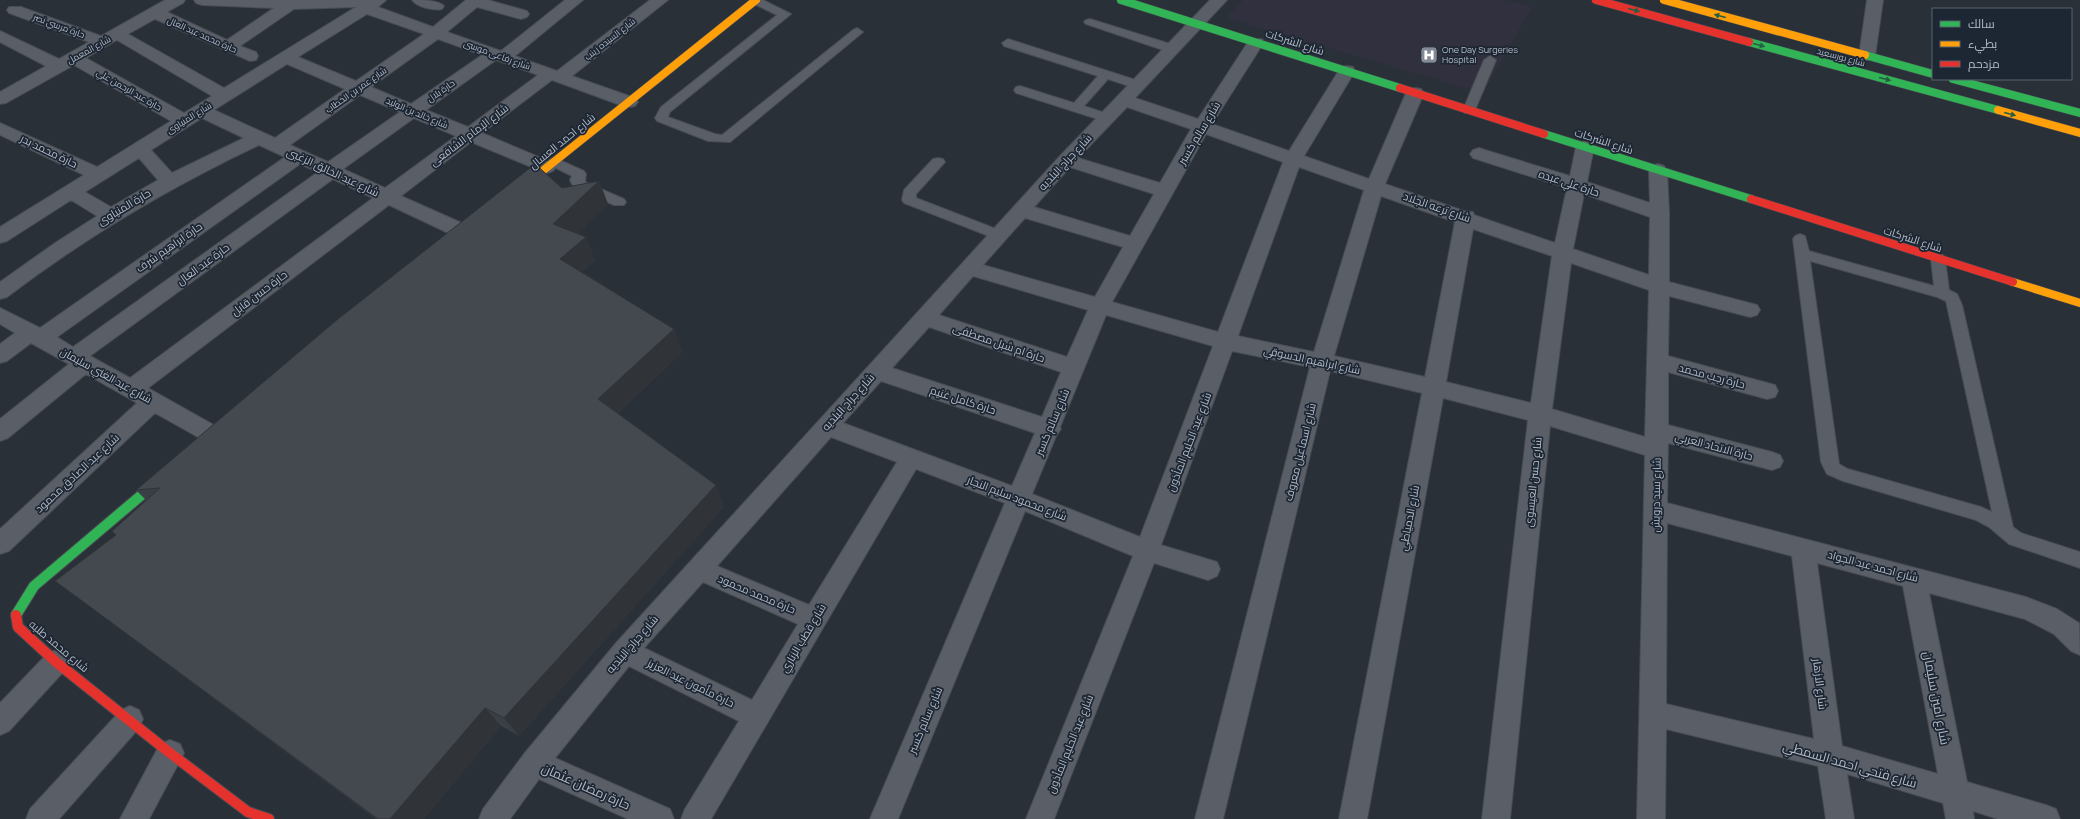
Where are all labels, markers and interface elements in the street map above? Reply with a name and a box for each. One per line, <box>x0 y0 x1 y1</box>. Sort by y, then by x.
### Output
one-way arrow <box>1628 7 1640 13</box>
legend <box>1932 8 2072 80</box>
street label: حارة مرسي نصر <box>30 10 87 42</box>
one-way arrow <box>1714 12 1726 18</box>
street label: حارة محمد عبد العال <box>165 13 239 56</box>
street label: شارع السيده زينب <box>581 14 638 63</box>
text: سالك <box>1968 15 1995 32</box>
street label: شارع الشركات <box>1264 25 1326 59</box>
street label: شارع المعمل <box>64 32 113 67</box>
text: بطيء <box>1968 35 1997 54</box>
street label: شارع رفاعى موسى <box>462 36 532 73</box>
one-way arrow <box>1753 42 1766 48</box>
place label: One Day Surgeries Hospital <box>1442 43 1518 66</box>
street label: شارع بورسعيد <box>1815 44 1867 69</box>
hospital icon: One Day Surgeries Hospital <box>1419 45 1439 65</box>
text: مزدحم <box>1968 55 2000 72</box>
street label: شارع عمر بن الخطاب <box>322 63 389 116</box>
street label: حارة عبد الرحمن علي <box>94 66 164 114</box>
street label: حارة بلال <box>424 76 457 105</box>
one-way arrow <box>1879 76 1891 82</box>
street label: شارع خالد بن الوليد <box>384 94 450 132</box>
street label: شارع سالم كسبر <box>1173 98 1224 168</box>
street label: شارع المنياوى <box>164 99 214 137</box>
street label: شارع الإمام الشافعى <box>426 100 512 170</box>
street label: شارع احمد العسال <box>525 109 599 173</box>
one-way arrow <box>2004 111 2016 117</box>
street label: شارع الشركات <box>1573 124 1635 158</box>
street label: حارة محمد بدر <box>17 130 80 171</box>
street label: شارع جراج البلديه <box>1035 130 1095 194</box>
street label: شارع عبد الخالق الزغبى <box>284 144 382 200</box>
street label: حارة علي عبده <box>1536 166 1602 201</box>
street label: حارة المنياوى <box>94 185 153 228</box>
street label: شارع ترعه الجلاد <box>1401 188 1473 226</box>
street label: حارة ابراهيم شرف <box>132 218 206 276</box>
street label: شارع الشركات <box>1882 222 1944 256</box>
street label: حارة عبد العال <box>173 239 232 288</box>
street label: حارة حسن قابل <box>228 267 290 319</box>
street label: حارة ام شبل مصطفى <box>951 320 1047 366</box>
street label: شارع ابراهيم الدسوقي <box>1262 342 1362 379</box>
street label: شارع عبد الغني سليمان <box>57 343 155 408</box>
street label: حارة رجب محمد <box>1677 359 1747 392</box>
street label: شارع جراج البلديه <box>818 370 878 434</box>
street label: حارة كامل غنيم <box>928 382 998 418</box>
street label: شارع سالم كسبر <box>1030 386 1073 459</box>
street label: شارع عبد الحليم المأذون <box>1163 390 1215 494</box>
street label: شارع اسماعيل معروف <box>1280 401 1320 503</box>
street label: حارة الاتحاد العربي <box>1673 428 1755 465</box>
street label: شارع عبد الصادق محمود <box>31 430 123 516</box>
street label: شارع حسن العيسوى <box>1520 436 1546 528</box>
street label: شارع سيد درويش <box>1647 457 1665 533</box>
street label: شارع محمود سليم النجار <box>964 471 1069 524</box>
street label: شارع الدمياطي <box>1395 484 1424 553</box>
street label: شارع احمد عبد الجواد <box>1826 546 1920 586</box>
street label: حارة محمد محمود <box>716 570 798 617</box>
street label: شارع قطب الزناري <box>776 601 831 676</box>
street label: شارع جراج البلديه <box>602 611 662 677</box>
street label: شارع محمد طلبه <box>26 616 92 676</box>
street label: شارع امين سليمان <box>1919 650 1955 746</box>
street label: حارة مأمون عبد العزيز <box>644 654 737 710</box>
street label: شارع الازهار <box>1809 657 1831 710</box>
street label: شارع سالم كسبر <box>903 684 946 757</box>
street label: شارع عبد الحليم المأذون <box>1043 692 1097 796</box>
street label: شارع فتحي احمد السمطي <box>1780 736 1919 794</box>
street label: حارة رمضان عثمان <box>539 758 633 814</box>

